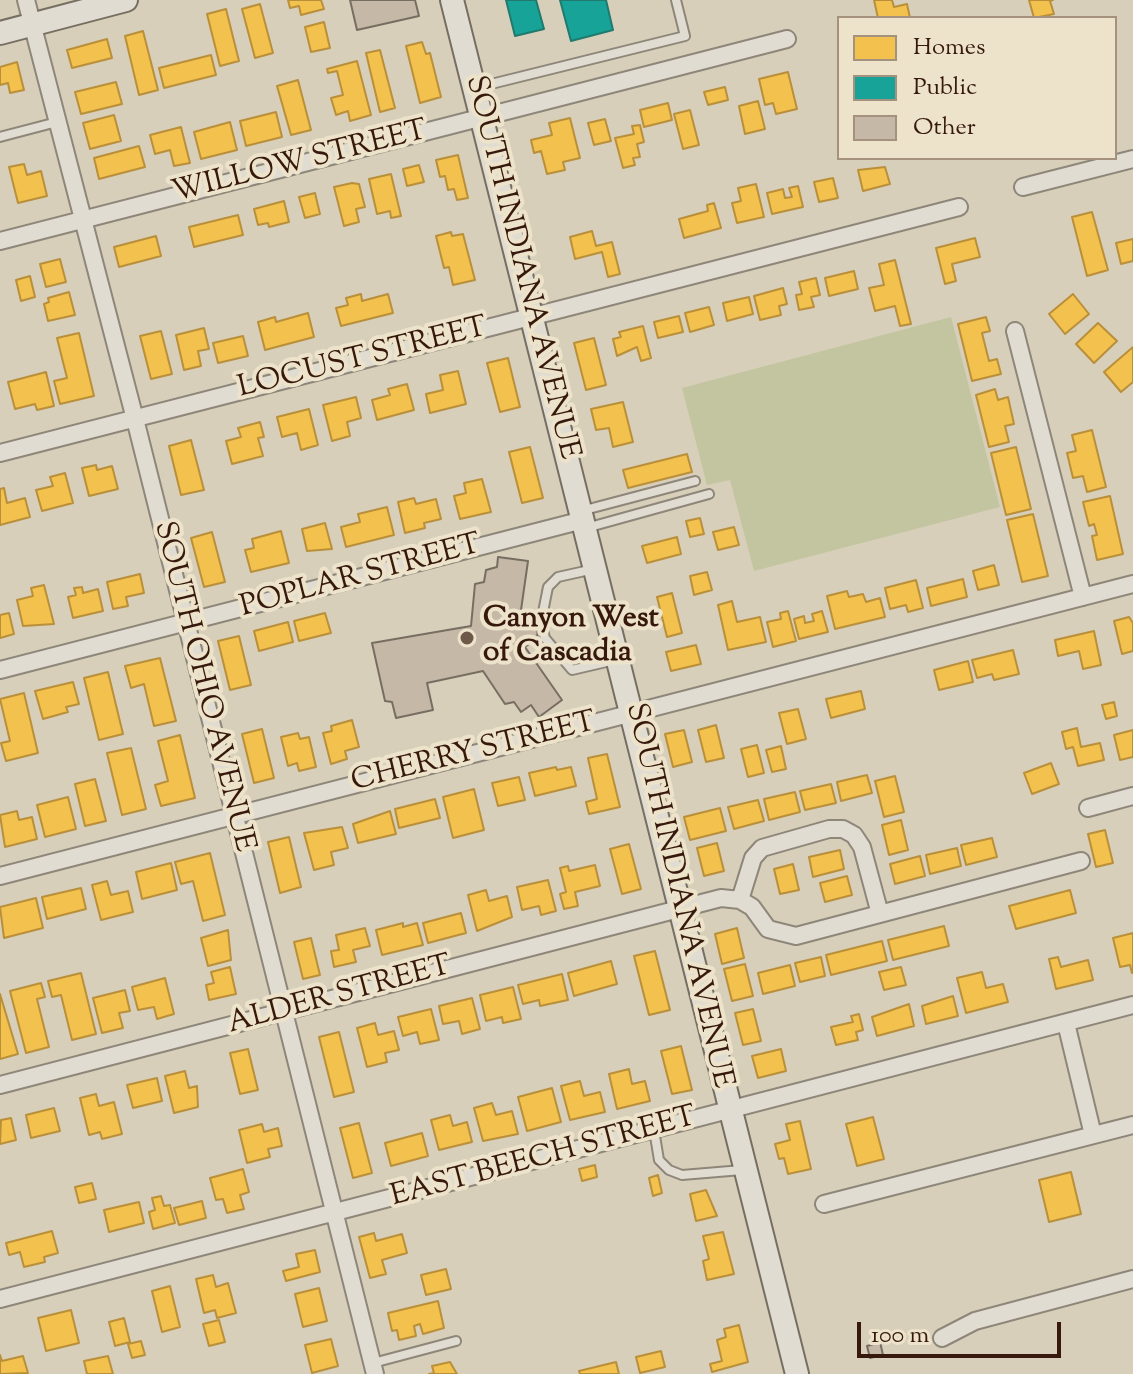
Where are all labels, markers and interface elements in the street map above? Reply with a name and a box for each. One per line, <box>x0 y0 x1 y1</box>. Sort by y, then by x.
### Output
legend <box>837 16 1117 160</box>
text: Homes <box>913 31 985 65</box>
text: Public <box>913 71 977 105</box>
street label: SOUTH INDIANA AVENUE <box>455 72 585 464</box>
text: Other <box>913 111 976 145</box>
street label: WILLOW STREET <box>169 115 431 213</box>
street label: LOCUST STREET <box>235 312 491 408</box>
street label: SOUTH OHIO AVENUE <box>143 518 261 856</box>
street label: POPLAR STREET <box>237 529 485 627</box>
place label: Canyon West of Cascadia <box>483 603 659 674</box>
marker: Canyon West of Cascadia <box>458 629 476 647</box>
street label: SOUTH INDIANA AVENUE <box>615 700 739 1092</box>
street label: CHERRY STREET <box>348 706 600 802</box>
street label: ALDER STREET <box>224 950 456 1044</box>
street label: EAST BEECH STREET <box>387 1101 701 1217</box>
scale bar <box>861 1306 1065 1356</box>
text: 100 m <box>871 1319 929 1353</box>

